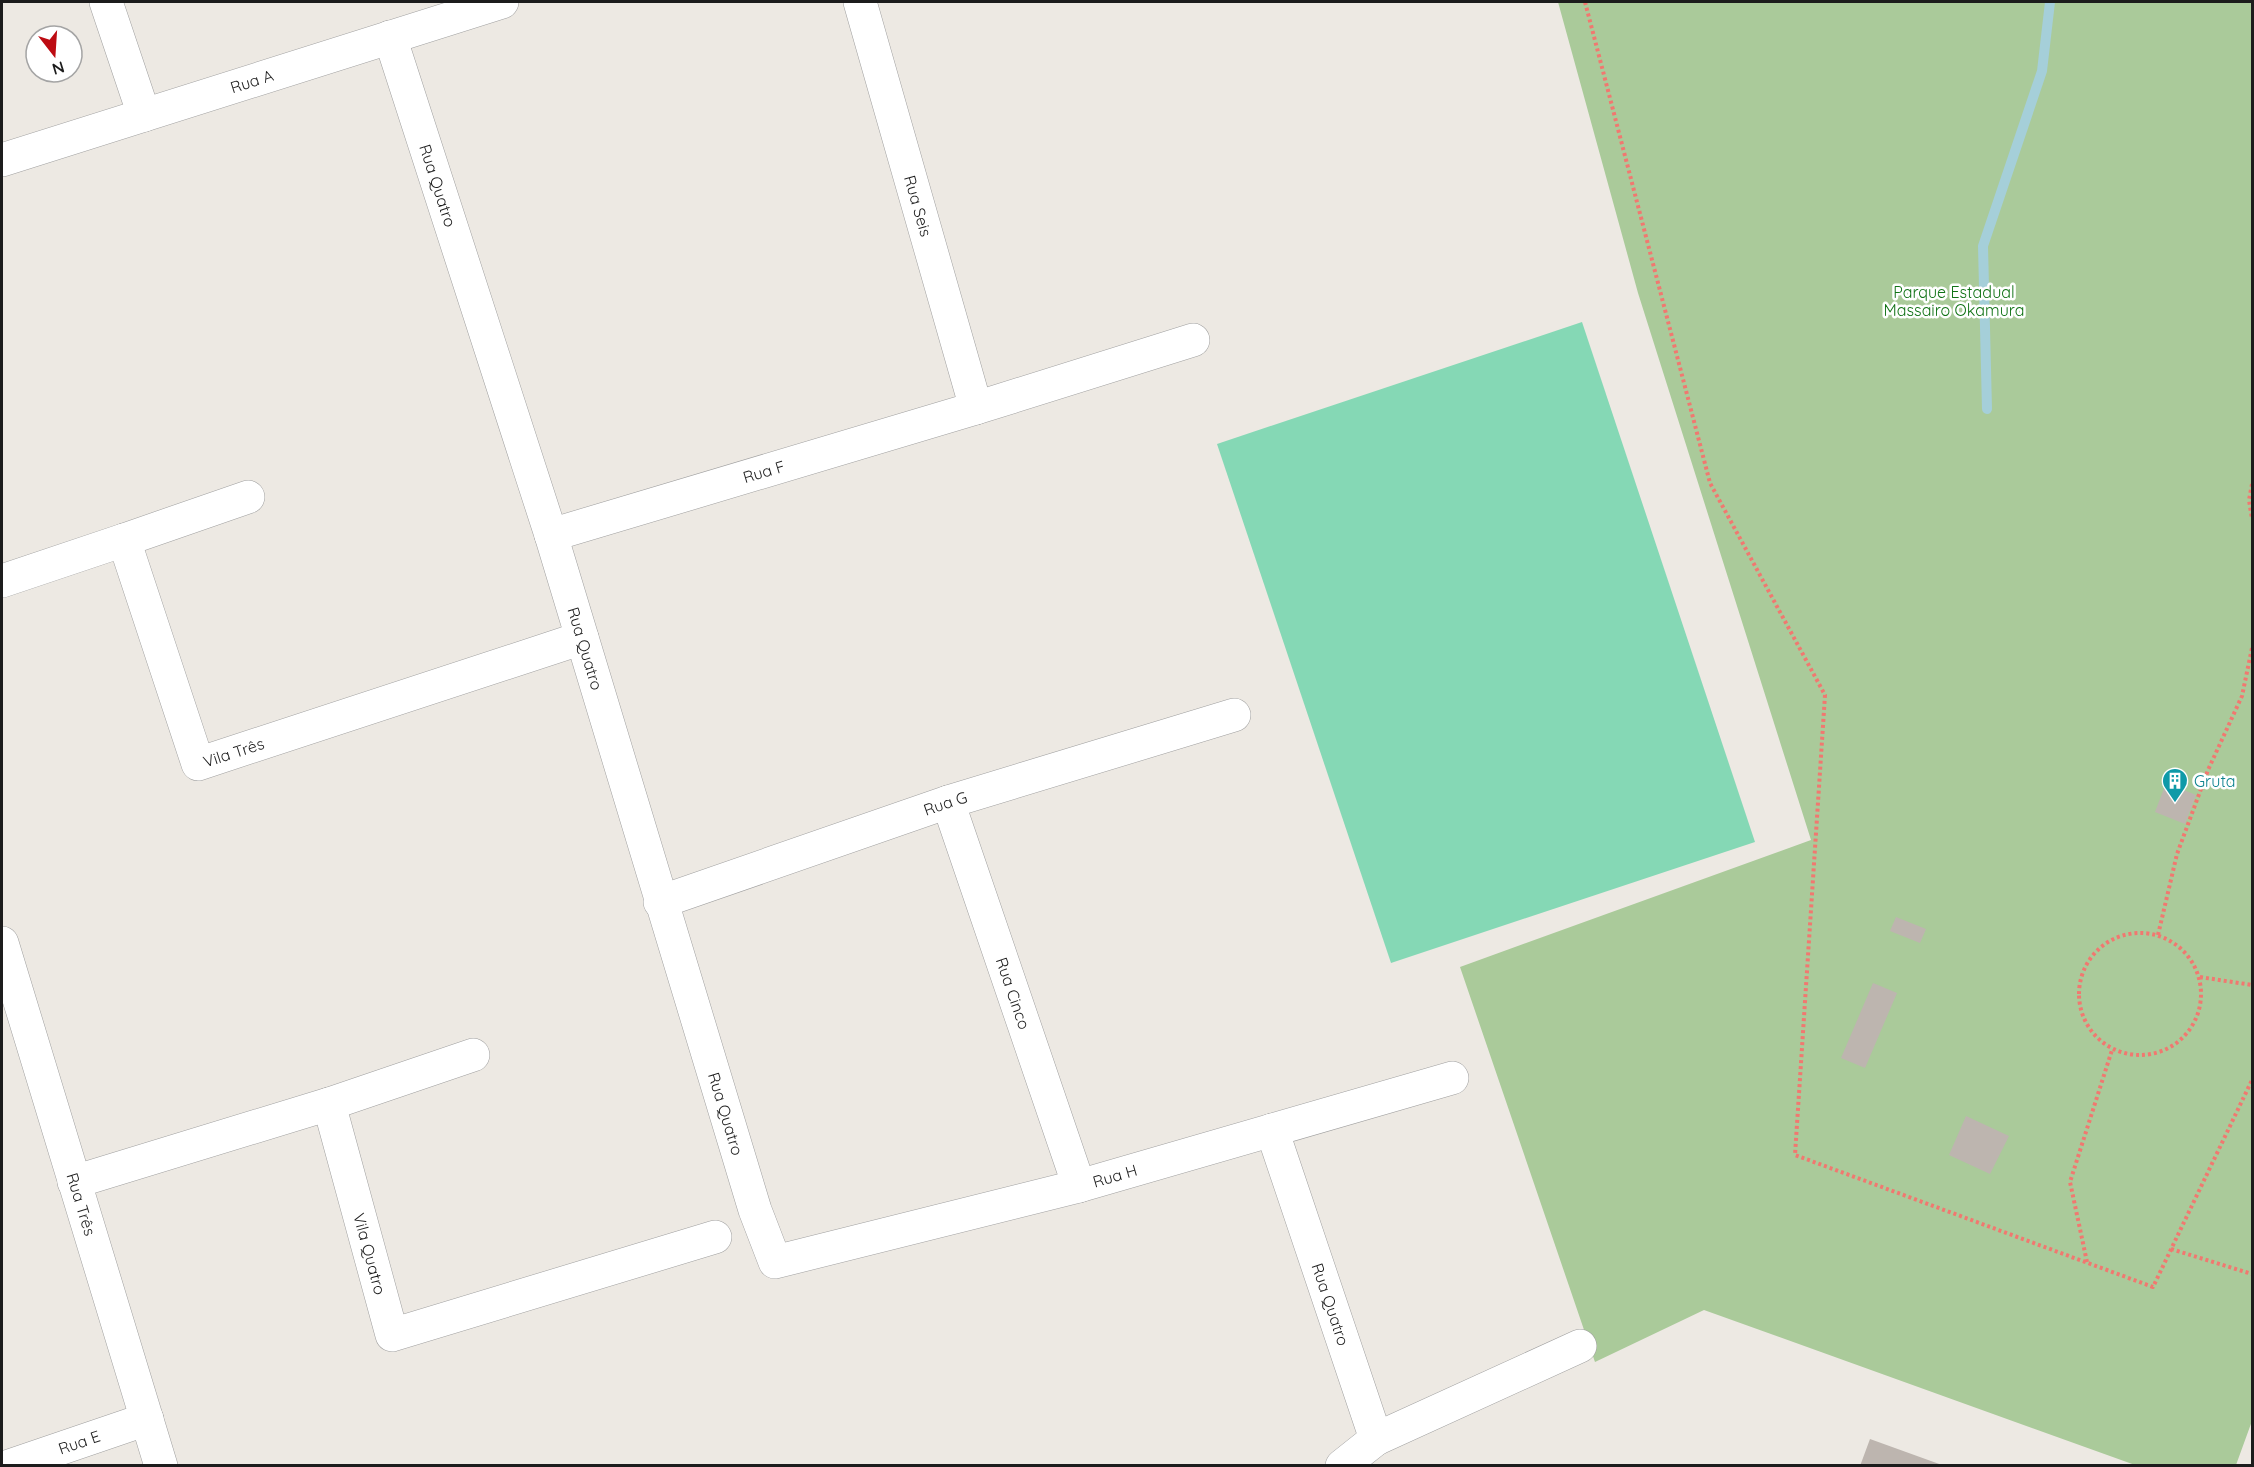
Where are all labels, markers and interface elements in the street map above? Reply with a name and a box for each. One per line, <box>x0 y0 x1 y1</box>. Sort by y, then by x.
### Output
north arrow <box>24 24 84 84</box>
text: N <box>50 57 67 80</box>
street label: Rua A <box>228 65 276 97</box>
street label: Rua Quatro <box>415 141 461 229</box>
street label: Rua Seis <box>900 173 936 239</box>
park label: Parque Estadual Massairo Okamura <box>1884 282 2024 320</box>
street label: Rua F <box>740 456 787 487</box>
street label: Rua Quatro <box>563 605 607 693</box>
street label: Vila Três <box>201 733 267 772</box>
building icon: Gruta <box>2160 766 2190 804</box>
place label: Gruta <box>2194 771 2236 791</box>
street label: Rua G <box>921 787 970 820</box>
street label: Rua Cinco <box>992 955 1035 1032</box>
street label: Rua Quatro <box>704 1070 748 1158</box>
street label: Rua H <box>1090 1160 1139 1192</box>
street label: Rua Três <box>62 1170 100 1238</box>
street label: Vila Quatro <box>349 1211 391 1297</box>
street label: Rua Quatro <box>1308 1260 1354 1348</box>
street label: Rua E <box>56 1426 103 1459</box>

